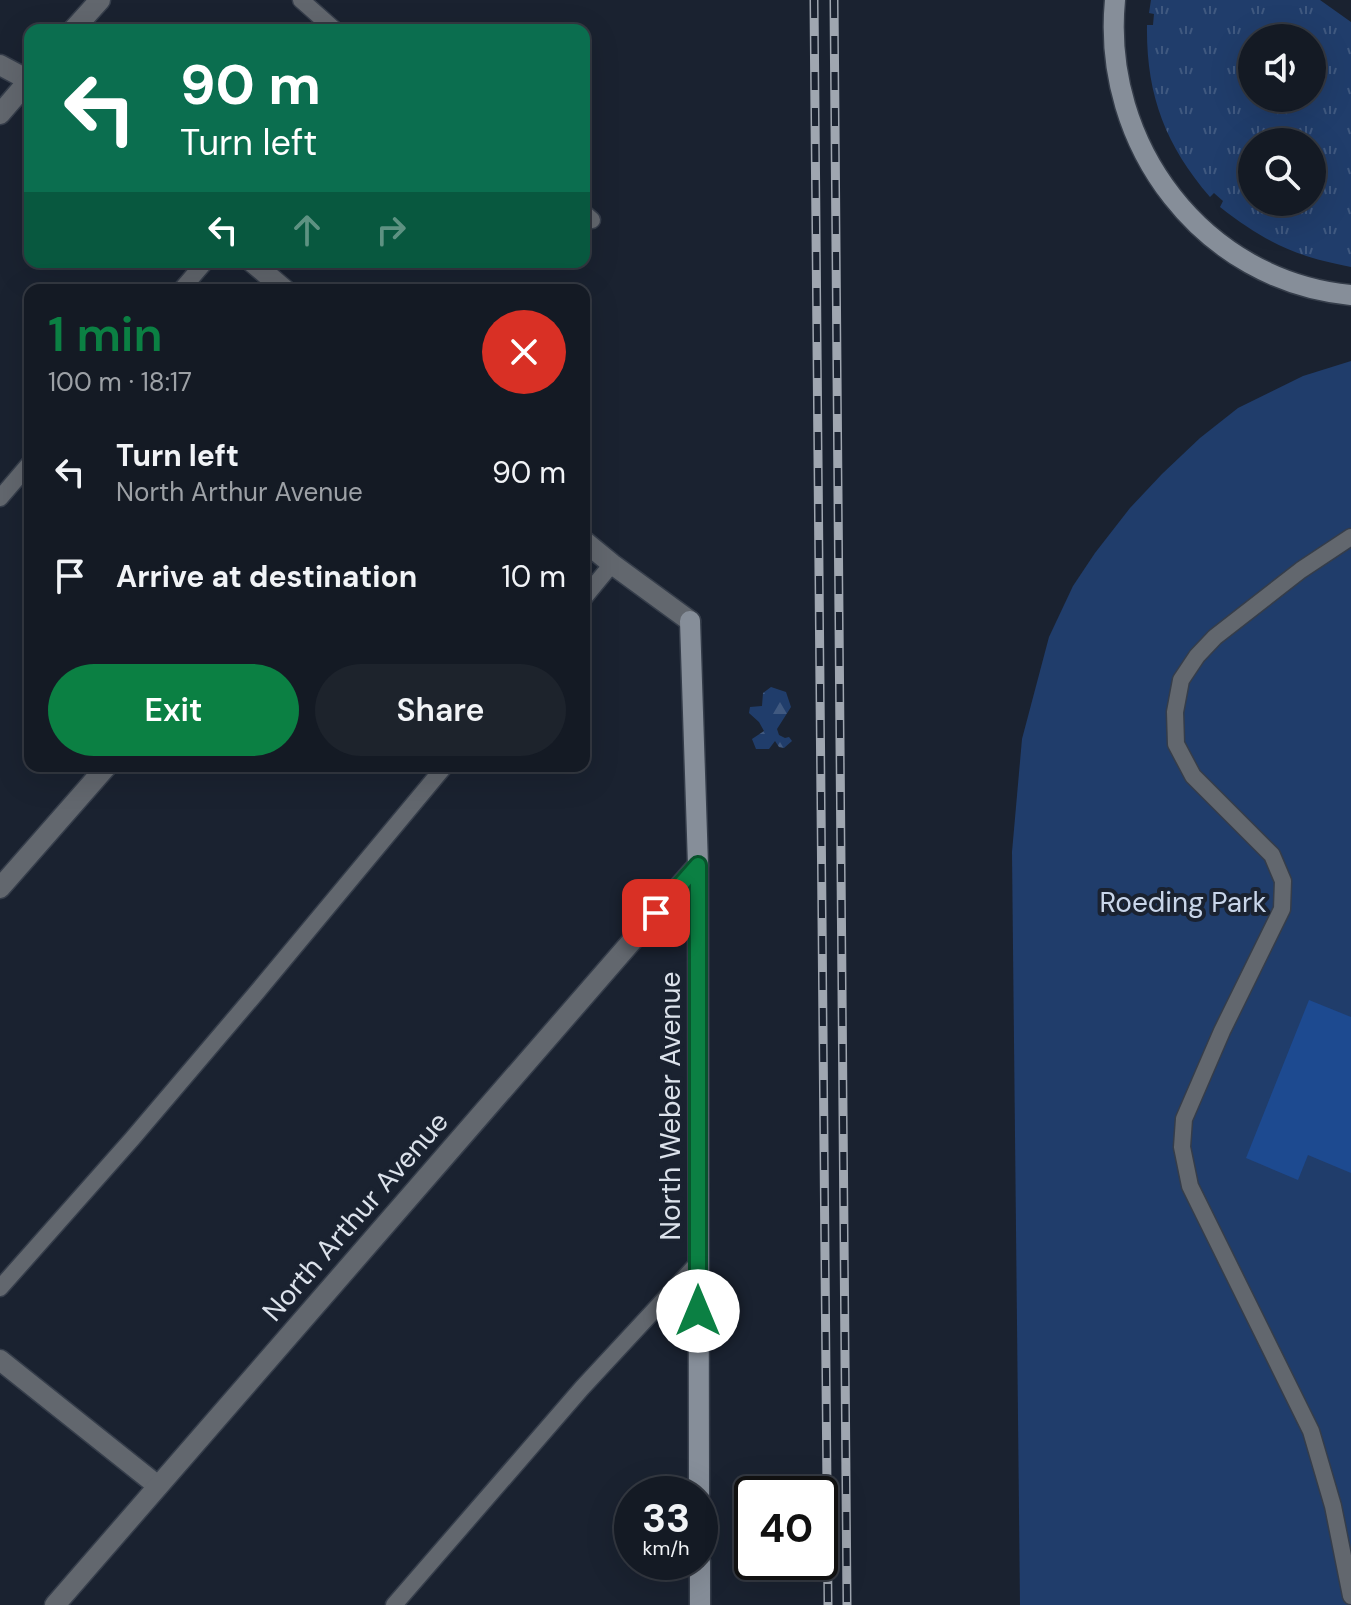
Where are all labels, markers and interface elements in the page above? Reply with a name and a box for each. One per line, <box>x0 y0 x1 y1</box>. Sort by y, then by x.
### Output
map controls <box>1238 24 1326 216</box>
button: sound <box>1238 24 1326 112</box>
text: 90 m <box>180 48 321 121</box>
icon: left <box>48 56 152 160</box>
text: Turn left <box>180 119 317 166</box>
button: search <box>1238 128 1326 216</box>
icon: left <box>201 208 245 252</box>
icon: ahead <box>285 208 329 252</box>
icon: right <box>369 208 413 252</box>
text: 1 min <box>48 303 163 366</box>
button: close <box>482 310 566 394</box>
text: 100 m · 18:17 <box>48 365 192 399</box>
text: Turn left <box>116 436 239 475</box>
icon: left <box>48 450 92 494</box>
text: 90 m <box>492 453 566 492</box>
text: North Arthur Avenue <box>116 475 363 509</box>
icon: arrive <box>48 554 92 598</box>
text: Arrive at destination <box>116 557 417 596</box>
text: 10 m <box>501 557 566 596</box>
button: Exit <box>48 664 299 756</box>
button: Share <box>315 664 566 756</box>
pin <box>622 879 690 947</box>
park label: Roeding Park <box>1099 884 1267 921</box>
icon: arrive <box>634 891 678 935</box>
street label: North Weber Avenue <box>652 972 689 1240</box>
street label: North Arthur Avenue <box>254 1104 457 1329</box>
position arrow <box>656 1269 740 1353</box>
speed limit sign: 40 <box>734 1476 838 1580</box>
text: 33 <box>642 1492 690 1544</box>
text: km/h <box>642 1535 690 1561</box>

